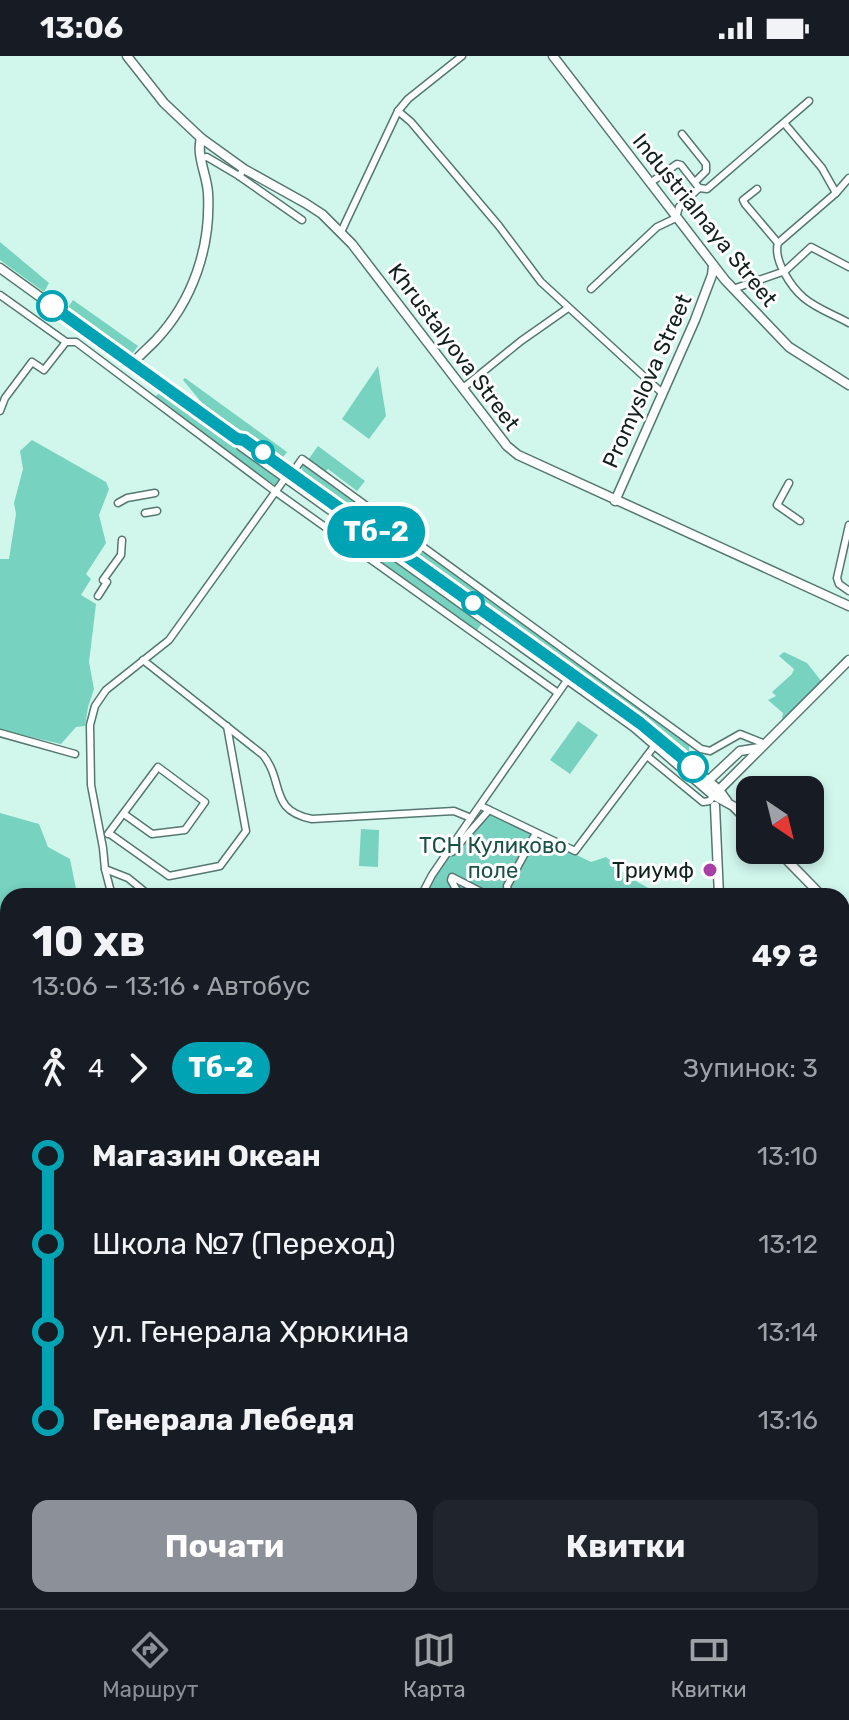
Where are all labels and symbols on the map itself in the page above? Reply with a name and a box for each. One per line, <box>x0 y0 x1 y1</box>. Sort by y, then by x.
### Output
street label: Industrialnaya Street <box>627 128 783 312</box>
street label: Khrustalyova Street <box>382 258 526 436</box>
street label: Promyslova Street <box>597 289 698 472</box>
unlabelled marker <box>37 291 67 321</box>
unlabelled marker <box>252 441 274 463</box>
line badge: Тб-2 <box>320 506 432 558</box>
unlabelled marker <box>462 592 484 614</box>
unlabelled marker <box>678 752 708 782</box>
north arrow <box>736 776 824 864</box>
park label: ТСН Куликово поле <box>419 832 567 884</box>
place label: Триумф <box>612 857 694 884</box>
marker: Триумф <box>701 861 719 879</box>

